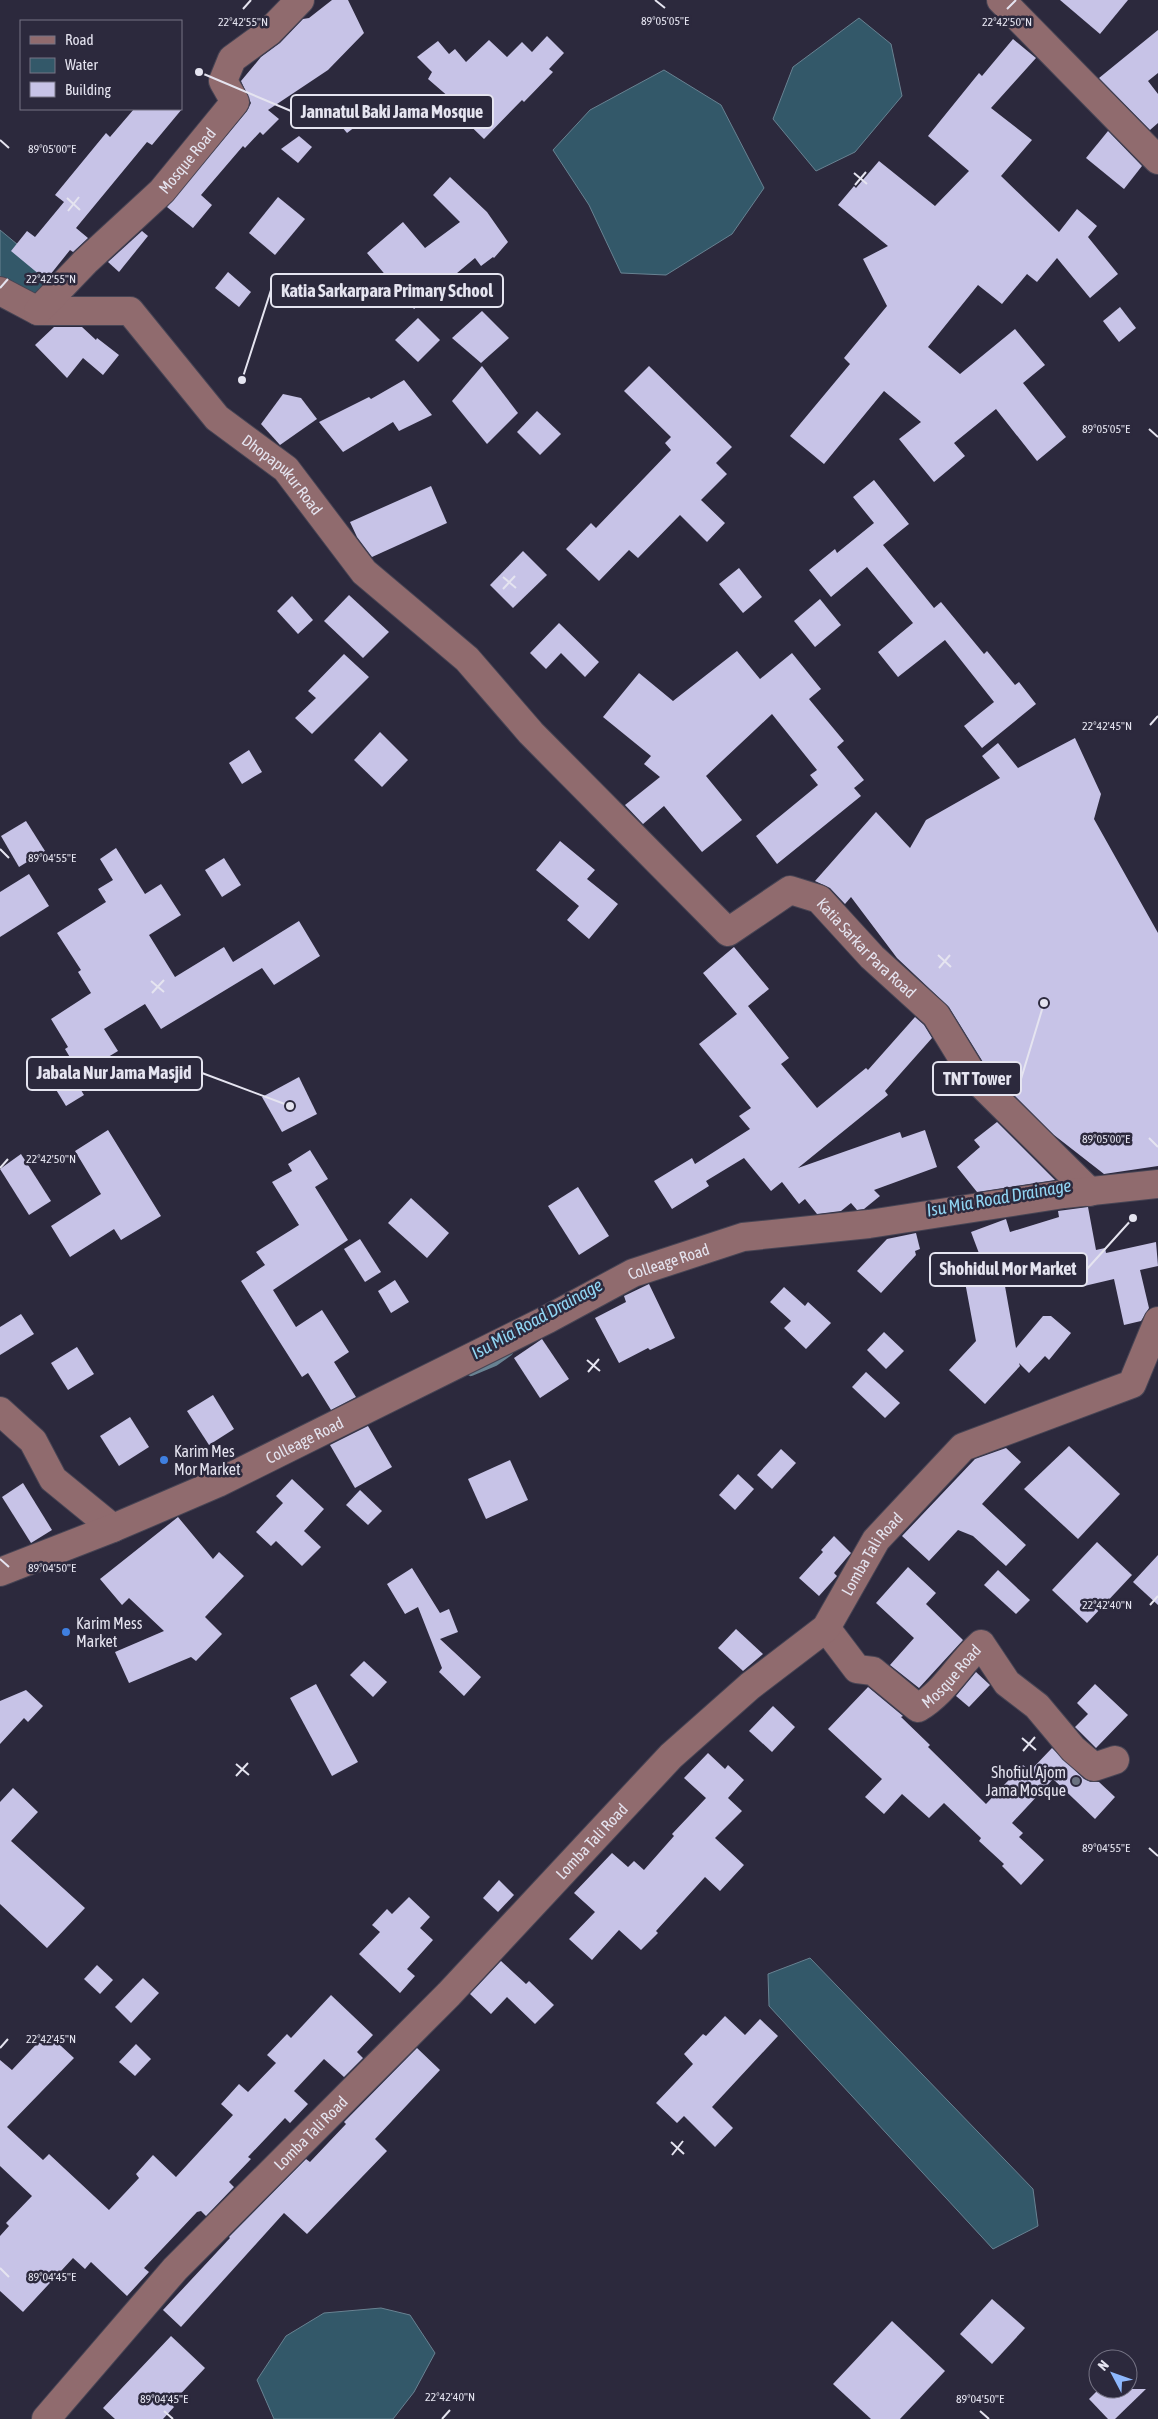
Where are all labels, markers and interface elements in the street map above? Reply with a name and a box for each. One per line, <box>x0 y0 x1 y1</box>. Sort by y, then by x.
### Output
text: 89°05'05"E <box>641 14 689 28</box>
text: 22°42'55"N <box>218 15 268 29</box>
text: 22°42'50"N <box>982 15 1032 29</box>
legend <box>20 20 182 110</box>
text: Road <box>65 31 94 48</box>
text: Water <box>65 56 98 73</box>
text: Building <box>65 81 111 98</box>
callout: Jannatul Baki Jama Mosque <box>291 95 493 128</box>
text: Jannatul Baki Jama Mosque <box>300 101 483 122</box>
street label: Mosque Road <box>155 124 219 197</box>
text: 89°05'00"E <box>28 142 76 156</box>
text: 22°42'55"N <box>26 272 76 286</box>
callout: Katia Sarkarpara Primary School <box>271 274 503 307</box>
text: Katia Sarkarpara Primary School <box>281 280 493 301</box>
text: 89°05'05"E <box>1082 422 1130 436</box>
street label: Dhopapukur Road <box>239 431 326 518</box>
text: 22°42'45"N <box>1082 719 1132 733</box>
text: 89°04'55"E <box>28 851 76 865</box>
street label: Katia Sarkar Para Road <box>814 894 920 1001</box>
callout: Jabala Nur Jama Masjid <box>27 1057 202 1090</box>
text: Jabala Nur Jama Masjid <box>35 1062 192 1083</box>
callout: TNT Tower <box>933 1062 1021 1095</box>
text: TNT Tower <box>943 1068 1012 1089</box>
text: 89°05'00"E <box>1082 1132 1130 1146</box>
text: 22°42'50"N <box>26 1152 76 1166</box>
water label: Isu Mia Road Drainage <box>925 1174 1073 1221</box>
street label: Colleage Road <box>624 1240 711 1283</box>
callout: Shohidul Mor Market <box>930 1253 1087 1286</box>
text: Shohidul Mor Market <box>939 1258 1077 1279</box>
water label: Isu Mia Road Drainage <box>468 1274 606 1363</box>
street label: Colleage Road <box>263 1413 346 1467</box>
place label: Karim Mes Mor Market <box>174 1442 241 1478</box>
marker: Karim Mes Mor Market <box>158 1454 170 1466</box>
street label: Lomba Tali Road <box>837 1509 906 1599</box>
text: 89°04'50"E <box>28 1561 76 1575</box>
text: 22°42'40"N <box>1082 1598 1132 1612</box>
place label: Karim Mess Market <box>76 1614 143 1650</box>
marker: Karim Mess Market <box>60 1626 72 1638</box>
street label: Mosque Road <box>918 1641 984 1712</box>
place label: Shofiul Ajom Jama Mosque <box>986 1763 1066 1800</box>
marker: Shofiul Ajom Jama Mosque <box>1070 1775 1082 1787</box>
street label: Lomba Tali Road <box>552 1800 631 1883</box>
text: 89°04'55"E <box>1082 1841 1130 1855</box>
text: 22°42'45"N <box>26 2032 76 2046</box>
street label: Lomba Tali Road <box>270 2092 351 2173</box>
text: 89°04'45"E <box>28 2270 76 2284</box>
north arrow <box>1088 2349 1138 2399</box>
text: N <box>1094 2357 1112 2374</box>
text: 22°42'40"N <box>425 2390 475 2404</box>
text: 89°04'45"E <box>140 2392 188 2406</box>
text: 89°04'50"E <box>956 2392 1004 2406</box>

